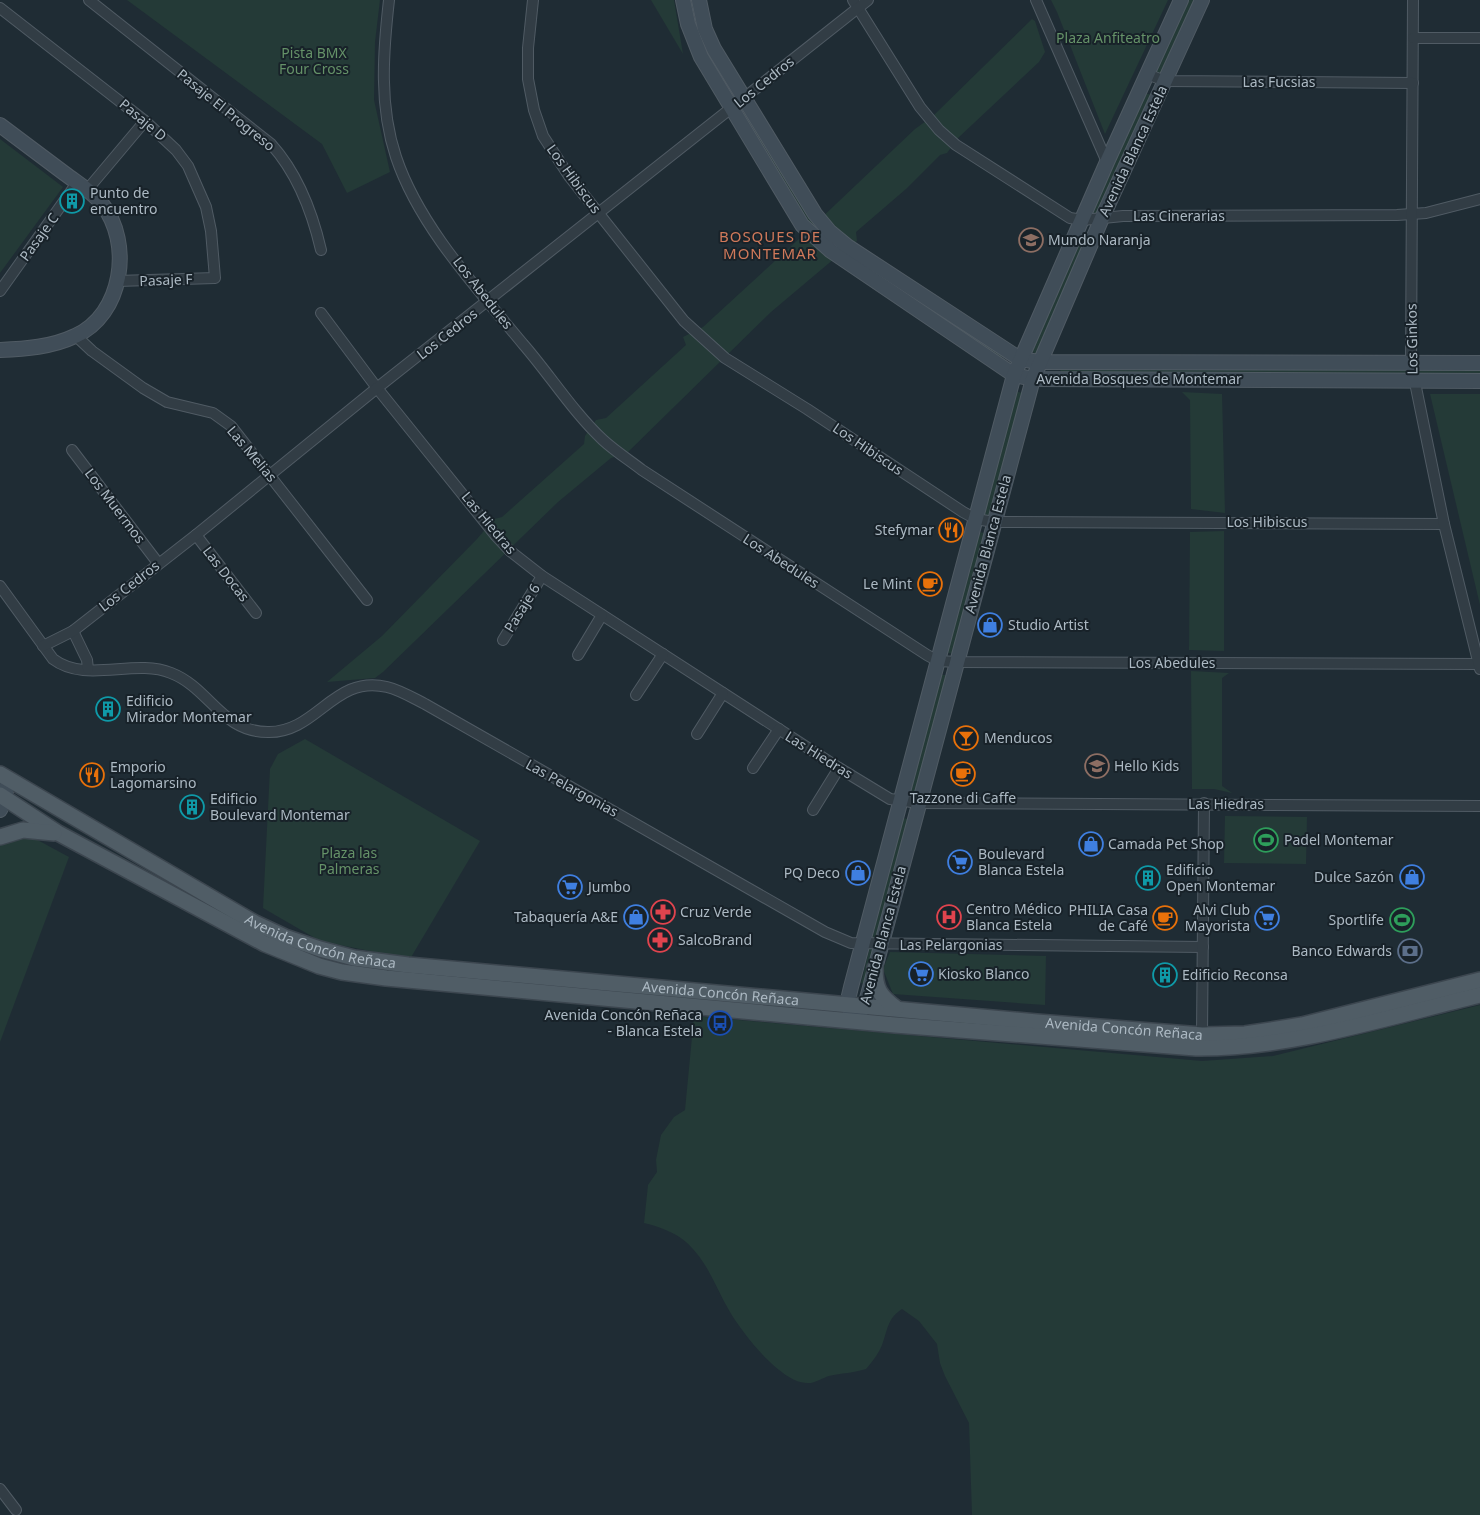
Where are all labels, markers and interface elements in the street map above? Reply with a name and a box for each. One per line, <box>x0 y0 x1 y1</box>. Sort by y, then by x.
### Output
park label: Plaza Anfiteatro <box>1056 28 1160 47</box>
park label: Pista BMX Four Cross <box>279 43 349 78</box>
street label: Los Cedros <box>730 51 798 112</box>
street label: Pasaje El Progreso <box>173 64 279 155</box>
street label: Las Fucsias <box>1242 72 1316 91</box>
street label: Avenida Blanca Estela <box>1094 82 1171 219</box>
street label: Pasaje D <box>116 94 171 145</box>
street label: Los Hibiscus <box>543 140 606 217</box>
place label: Punto de encuentro <box>90 183 158 218</box>
building icon: Punto de encuentro <box>59 188 85 214</box>
street label: Las Cinerarias <box>1133 206 1225 225</box>
street label: Pasaje C <box>15 209 62 264</box>
district label: BOSQUES DE MONTEMAR <box>719 226 821 263</box>
school or university icon: Mundo Naranja <box>1018 227 1044 253</box>
place label: Mundo Naranja <box>1048 230 1151 249</box>
street label: Los Abedules <box>449 253 518 333</box>
street label: Pasaje F <box>139 269 193 290</box>
street label: Los Ginkos <box>1401 303 1422 375</box>
street label: Los Cedros <box>412 304 481 363</box>
street label: Avenida Bosques de Montemar <box>1036 369 1242 388</box>
street label: Los Hibiscus <box>829 418 907 479</box>
street label: Las Melias <box>223 422 282 486</box>
street label: Los Muermos <box>81 464 150 547</box>
street label: Avenida Blanca Estela <box>960 473 1015 615</box>
street label: Las Hiedras <box>458 487 521 558</box>
street label: Los Hibiscus <box>1226 512 1308 531</box>
restaurant icon: Stefymar <box>938 517 964 543</box>
place label: Stefymar <box>875 520 934 539</box>
street label: Los Abedules <box>740 529 823 592</box>
street label: Las Docas <box>199 542 254 606</box>
street label: Los Cedros <box>94 556 163 615</box>
cafe icon: Le Mint <box>917 571 943 597</box>
place label: Le Mint <box>863 574 912 593</box>
street label: Pasaje 6 <box>499 580 544 636</box>
shop icon: Studio Artist <box>977 612 1003 638</box>
place label: Studio Artist <box>1008 615 1089 634</box>
street label: Los Abedules <box>1128 653 1216 672</box>
place label: Edificio Mirador Montemar <box>126 691 252 726</box>
building icon: Edificio Mirador Montemar <box>95 696 121 722</box>
bar icon: Menducos <box>953 725 979 751</box>
street label: Las Hiedras <box>782 726 857 783</box>
place label: Menducos <box>984 728 1053 747</box>
school or university icon: Hello Kids <box>1084 753 1110 779</box>
street label: Las Pelargonias <box>523 754 622 821</box>
place label: Hello Kids <box>1114 756 1179 775</box>
place label: Emporio Lagomarsino <box>110 757 196 792</box>
cafe icon: Tazzone di Caffe <box>950 761 976 787</box>
restaurant icon: Emporio Lagomarsino <box>79 762 105 788</box>
place label: Tazzone di Caffe <box>910 788 1016 807</box>
place label: Edificio Boulevard Montemar <box>210 789 350 824</box>
building icon: Edificio Boulevard Montemar <box>179 794 205 820</box>
street label: Las Hiedras <box>1188 794 1264 813</box>
sports icon: Padel Montemar <box>1253 827 1279 853</box>
place label: Padel Montemar <box>1284 830 1394 849</box>
shop icon: Camada Pet Shop <box>1078 831 1104 857</box>
place label: Camada Pet Shop <box>1108 834 1224 853</box>
park label: Plaza las Palmeras <box>319 843 380 878</box>
place label: Boulevard Blanca Estela <box>978 844 1064 879</box>
supermarket icon: Boulevard Blanca Estela <box>947 849 973 875</box>
shop icon: PQ Deco <box>845 860 871 886</box>
place label: Edificio Open Montemar <box>1166 860 1275 895</box>
place label: PQ Deco <box>784 863 840 882</box>
street label: Avenida Blanca Estela <box>855 864 910 1006</box>
shop icon: Dulce Sazón <box>1399 864 1425 890</box>
building icon: Edificio Open Montemar <box>1135 865 1161 891</box>
place label: Dulce Sazón <box>1314 867 1394 886</box>
supermarket icon: Jumbo <box>557 874 583 900</box>
place label: Jumbo <box>586 877 631 896</box>
pharmacy icon: Cruz Verde <box>650 899 676 925</box>
place label: Centro Médico Blanca Estela <box>966 899 1062 934</box>
place label: PHILIA Casa de Café <box>1068 900 1148 935</box>
place label: Alvi Club Mayorista <box>1185 900 1250 935</box>
place label: Cruz Verde <box>680 902 752 921</box>
shop icon: Tabaquería A&E <box>623 904 649 930</box>
hospital icon: Centro Médico Blanca Estela <box>936 904 962 930</box>
cafe icon: PHILIA Casa de Café <box>1152 905 1178 931</box>
supermarket icon: Alvi Club Mayorista <box>1254 905 1280 931</box>
place label: Tabaquería A&E <box>514 907 618 926</box>
sports icon: Sportlife <box>1389 907 1415 933</box>
street label: Avenida Concón Reñaca <box>242 909 397 972</box>
place label: Sportlife <box>1328 910 1384 929</box>
pharmacy icon: SalcoBrand <box>647 927 673 953</box>
place label: SalcoBrand <box>678 930 752 949</box>
street label: Las Pelargonias <box>900 935 1003 954</box>
bank icon: Banco Edwards <box>1397 938 1423 964</box>
place label: Banco Edwards <box>1291 941 1392 960</box>
supermarket icon: Kiosko Blanco <box>908 961 934 987</box>
building icon: Edificio Reconsa <box>1152 962 1178 988</box>
place label: Kiosko Blanco <box>938 964 1029 983</box>
place label: Edificio Reconsa <box>1182 965 1288 984</box>
street label: Avenida Concón Reñaca <box>641 976 800 1009</box>
place label: Avenida Concón Reñaca - Blanca Estela <box>545 1005 702 1040</box>
bus stop icon: Avenida Concón Reñaca - Blanca Estela <box>707 1010 733 1036</box>
street label: Avenida Concón Reñaca <box>1045 1013 1203 1044</box>

